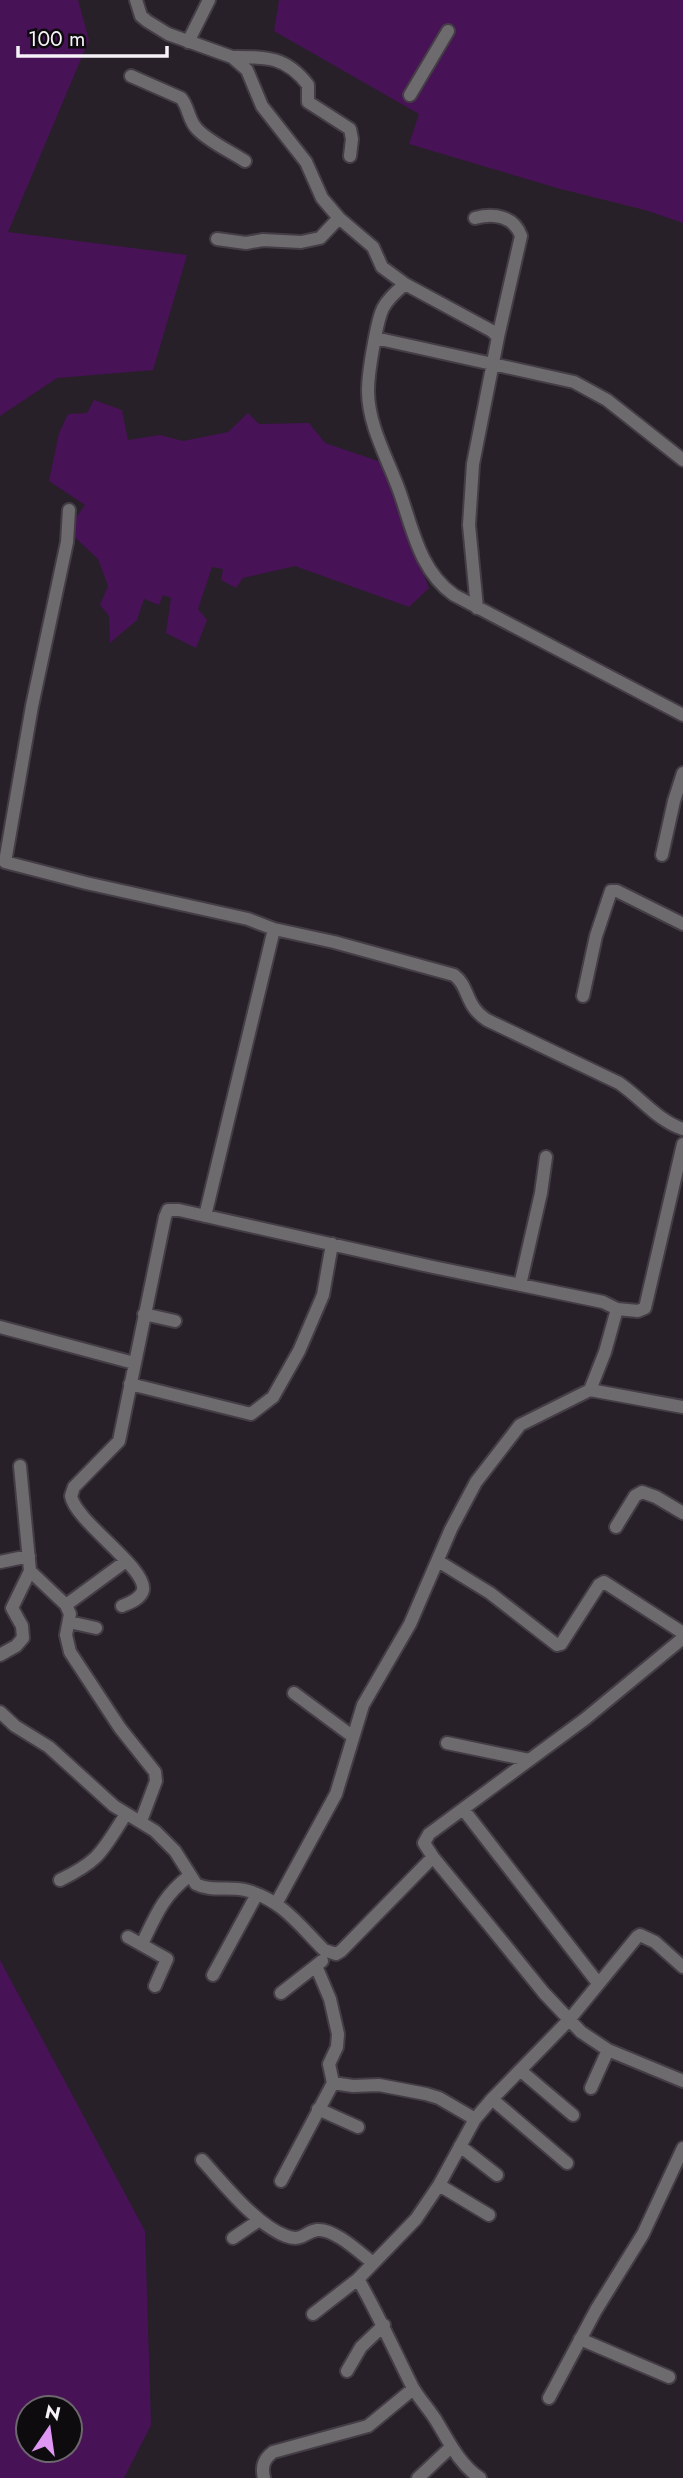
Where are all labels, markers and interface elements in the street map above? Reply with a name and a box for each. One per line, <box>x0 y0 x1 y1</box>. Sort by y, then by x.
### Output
scale bar <box>18 14 166 58</box>
text: 100 m <box>28 24 85 54</box>
north arrow <box>14 2394 84 2464</box>
text: N <box>42 2398 63 2428</box>

